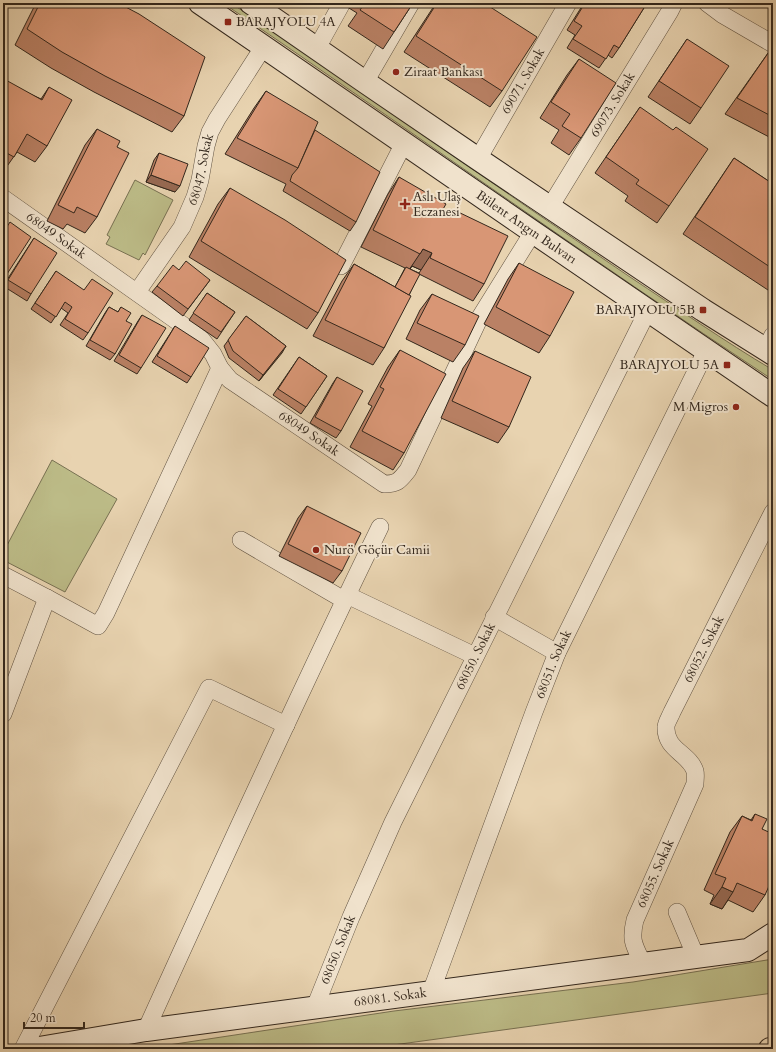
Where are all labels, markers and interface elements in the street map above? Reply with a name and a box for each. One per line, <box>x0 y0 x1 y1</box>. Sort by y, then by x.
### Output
place label: BARAJYOLU 4A <box>236 13 336 31</box>
marker: BARAJYOLU 4A <box>223 17 233 27</box>
street label: 69071. Sokak <box>497 45 549 117</box>
place label: Ziraat Bankası <box>404 63 483 81</box>
marker: Ziraat Bankası <box>391 67 401 77</box>
street label: 69073. Sokak <box>586 69 639 141</box>
street label: 68047. Sokak <box>183 131 218 208</box>
street label: Bülent Angın Bulvarı <box>472 186 581 268</box>
place label: Aslı Ulaş Eczanesi <box>413 188 461 221</box>
marker: Aslı Ulaş Eczanesi <box>400 199 410 209</box>
street label: 68049 Sokak <box>22 208 90 263</box>
place label: BARAJYOLU 5B <box>596 301 695 319</box>
marker: BARAJYOLU 5B <box>698 305 708 315</box>
place label: BARAJYOLU 5A <box>619 356 720 374</box>
marker: BARAJYOLU 5A <box>722 360 732 370</box>
place label: M Migros <box>673 398 728 416</box>
marker: M Migros <box>731 402 741 412</box>
street label: 68049 Sokak <box>275 406 343 460</box>
place label: Nurö Göçür Camii <box>324 541 430 559</box>
marker: Nurö Göçür Camii <box>311 545 321 555</box>
street label: 68052. Sokak <box>679 612 728 686</box>
street label: 68050. Sokak <box>451 619 500 693</box>
street label: 68051. Sokak <box>531 627 576 701</box>
street label: 68055. Sokak <box>632 836 679 911</box>
street label: 68050. Sokak <box>316 912 360 987</box>
street label: 68081. Sokak <box>353 984 428 1011</box>
scale bar <box>24 1004 84 1030</box>
text: 20 m <box>30 1010 57 1026</box>

